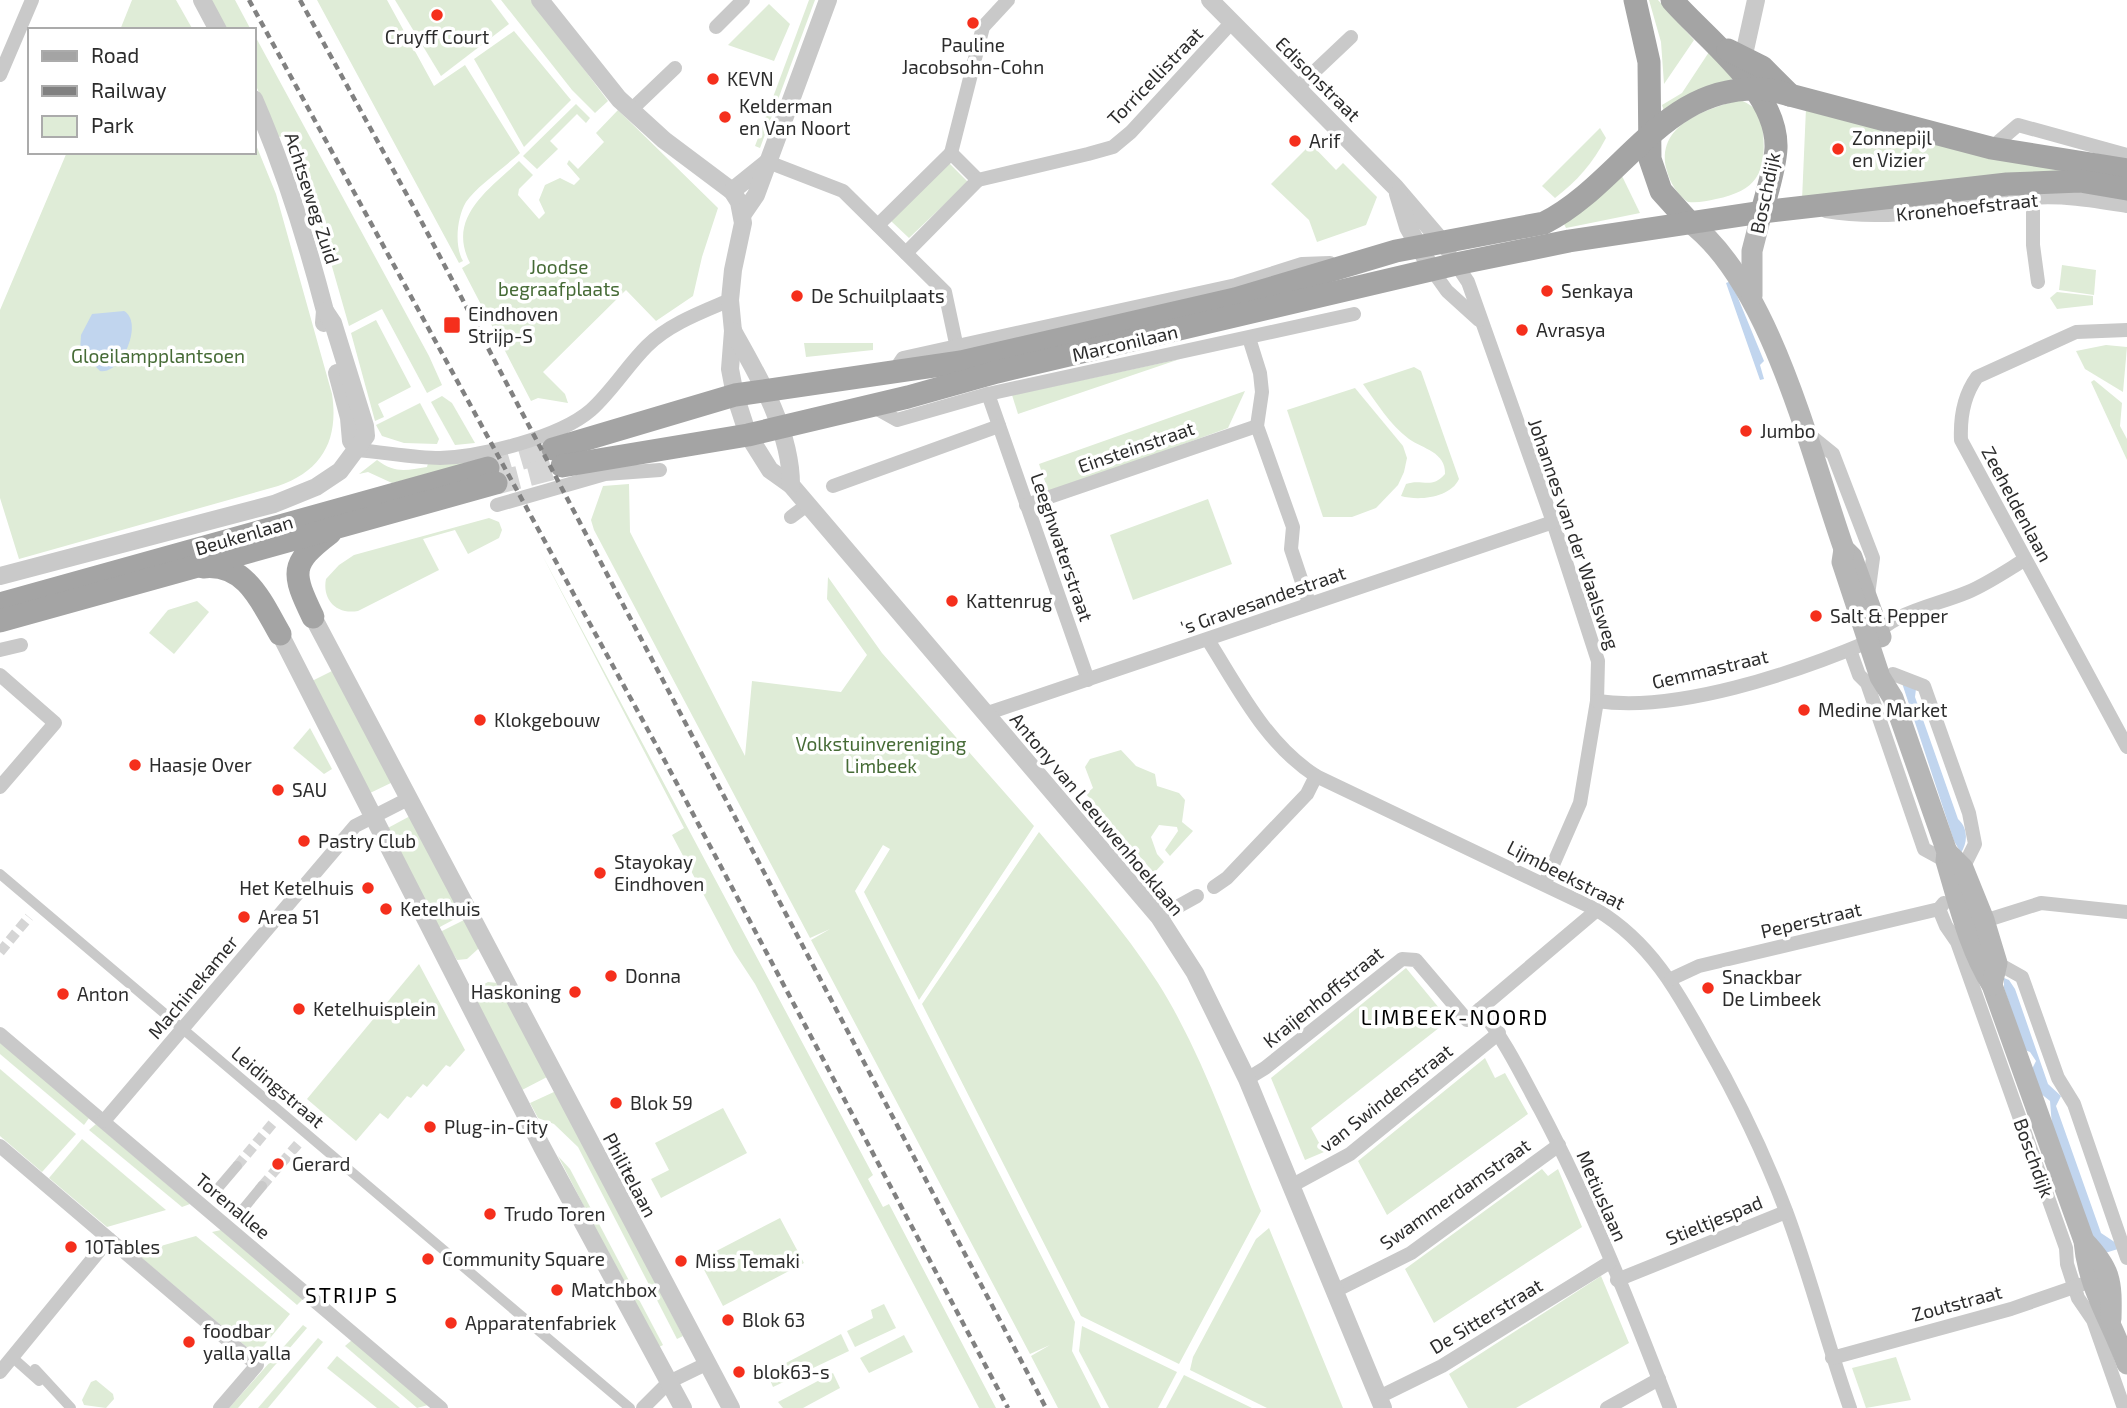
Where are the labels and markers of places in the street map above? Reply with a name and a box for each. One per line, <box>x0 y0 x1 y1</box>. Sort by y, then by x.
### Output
marker: Cruyff Court <box>429 7 445 23</box>
marker: Pauline Jacobsohn-Cohn <box>965 15 981 31</box>
place label: Cruyff Court <box>385 25 489 48</box>
place label: Pauline Jacobsohn-Cohn <box>902 33 1044 78</box>
place label: KEVN <box>727 67 774 90</box>
marker: KEVN <box>705 71 721 87</box>
place label: Kelderman en Van Noort <box>739 94 851 139</box>
marker: Kelderman en Van Noort <box>717 109 733 125</box>
place label: Zonnepijl en Vizier <box>1852 126 1932 171</box>
place label: Arif <box>1309 129 1341 152</box>
marker: Arif <box>1287 133 1303 149</box>
marker: Zonnepijl en Vizier <box>1830 141 1846 157</box>
place label: Senkaya <box>1561 279 1633 302</box>
marker: Senkaya <box>1539 283 1555 299</box>
place label: De Schuilplaats <box>811 284 945 307</box>
marker: De Schuilplaats <box>789 288 805 304</box>
place label: Eindhoven Strijp-S <box>468 302 558 347</box>
marker: Eindhoven Strijp-S <box>442 315 462 335</box>
place label: Avrasya <box>1536 318 1606 341</box>
marker: Avrasya <box>1514 322 1530 338</box>
place label: Jumbo <box>1760 419 1816 442</box>
marker: Jumbo <box>1738 423 1754 439</box>
place label: Kattenrug <box>966 589 1053 612</box>
marker: Kattenrug <box>944 593 960 609</box>
place label: Salt & Pepper <box>1830 604 1949 627</box>
marker: Salt & Pepper <box>1808 608 1824 624</box>
place label: Medine Market <box>1818 698 1948 721</box>
marker: Medine Market <box>1796 702 1812 718</box>
place label: Klokgebouw <box>494 708 601 731</box>
marker: Klokgebouw <box>472 712 488 728</box>
place label: Haasje Over <box>149 753 252 776</box>
marker: Haasje Over <box>127 757 143 773</box>
place label: SAU <box>292 778 327 801</box>
marker: SAU <box>270 782 286 798</box>
place label: Pastry Club <box>318 829 416 852</box>
marker: Pastry Club <box>296 833 312 849</box>
place label: Stayokay Eindhoven <box>614 850 704 895</box>
marker: Stayokay Eindhoven <box>592 865 608 881</box>
place label: Het Ketelhuis <box>239 876 354 899</box>
marker: Het Ketelhuis <box>360 880 376 896</box>
place label: Ketelhuis <box>400 897 481 920</box>
marker: Ketelhuis <box>378 901 394 917</box>
place label: Area 51 <box>258 905 320 928</box>
marker: Area 51 <box>236 909 252 925</box>
place label: Donna <box>625 964 681 987</box>
place label: Snackbar De Limbeek <box>1722 965 1821 1010</box>
marker: Donna <box>603 968 619 984</box>
place label: Haskoning <box>471 980 561 1003</box>
marker: Snackbar De Limbeek <box>1700 980 1716 996</box>
place label: Anton <box>77 982 129 1005</box>
marker: Haskoning <box>567 984 583 1000</box>
marker: Anton <box>55 986 71 1002</box>
place label: Ketelhuisplein <box>313 997 436 1020</box>
marker: Ketelhuisplein <box>291 1001 307 1017</box>
place label: Blok 59 <box>630 1091 693 1114</box>
marker: Blok 59 <box>608 1095 624 1111</box>
place label: Plug-in-City <box>444 1115 548 1138</box>
marker: Plug-in-City <box>422 1119 438 1135</box>
place label: Gerard <box>292 1152 351 1175</box>
marker: Gerard <box>270 1156 286 1172</box>
place label: Trudo Toren <box>504 1202 606 1225</box>
marker: Trudo Toren <box>482 1206 498 1222</box>
place label: 10Tables <box>85 1235 160 1258</box>
marker: 10Tables <box>63 1239 79 1255</box>
place label: Community Square <box>442 1247 605 1270</box>
place label: Miss Temaki <box>695 1249 800 1272</box>
marker: Community Square <box>420 1251 436 1267</box>
marker: Miss Temaki <box>673 1253 689 1269</box>
place label: Matchbox <box>571 1278 657 1301</box>
marker: Matchbox <box>549 1282 565 1298</box>
place label: Blok 63 <box>742 1308 805 1331</box>
place label: Apparatenfabriek <box>465 1311 617 1334</box>
marker: Blok 63 <box>720 1312 736 1328</box>
marker: Apparatenfabriek <box>443 1315 459 1331</box>
place label: foodbar yalla yalla <box>203 1319 291 1364</box>
marker: foodbar yalla yalla <box>181 1334 197 1350</box>
place label: blok63-s <box>753 1360 830 1383</box>
marker: blok63-s <box>731 1364 747 1380</box>

